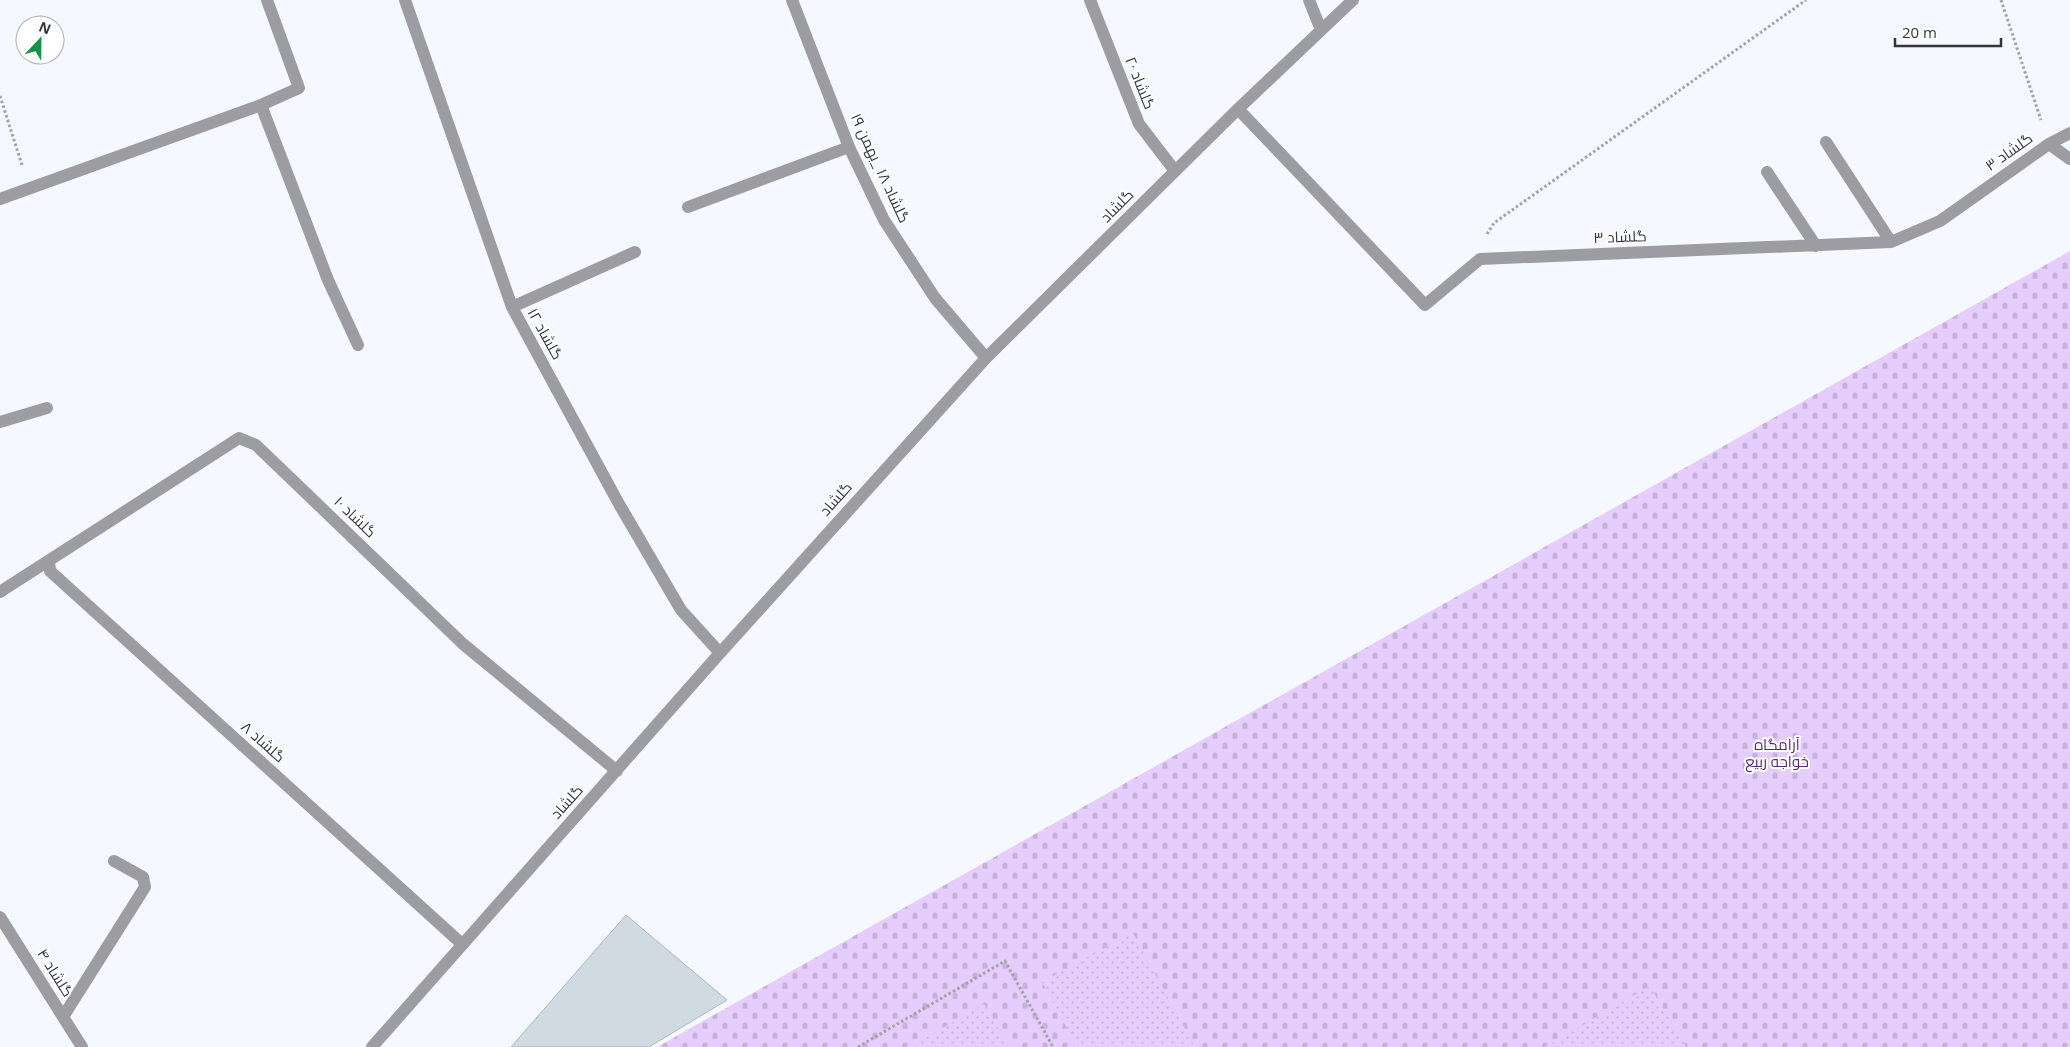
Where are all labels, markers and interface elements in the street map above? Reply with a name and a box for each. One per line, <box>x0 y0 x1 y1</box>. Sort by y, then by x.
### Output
north arrow <box>15 15 65 65</box>
scale bar <box>1895 15 2001 47</box>
text: N <box>36 17 54 38</box>
text: 20 m <box>1902 22 1937 42</box>
street label: گلشاد ۲۰ <box>1121 53 1160 112</box>
street label: گلشاد ۱۸ _بهمن ۱۹ <box>846 110 915 226</box>
street label: گلشاد ۳ <box>1981 128 2036 175</box>
street label: گلشاد <box>1095 184 1137 226</box>
street label: گلشاد ۳ <box>1593 225 1647 247</box>
street label: گلشاد ۱۲ <box>524 304 568 363</box>
street label: گلشاد <box>815 477 856 520</box>
street label: گلشاد ۱۰ <box>330 491 381 541</box>
street label: گلشاد ۸ <box>237 716 290 766</box>
park label: آرامگاه خواجه ربیع <box>1745 734 1809 773</box>
street label: گلشاد <box>546 780 587 823</box>
street label: گلشاد ۴ <box>33 945 78 1000</box>

